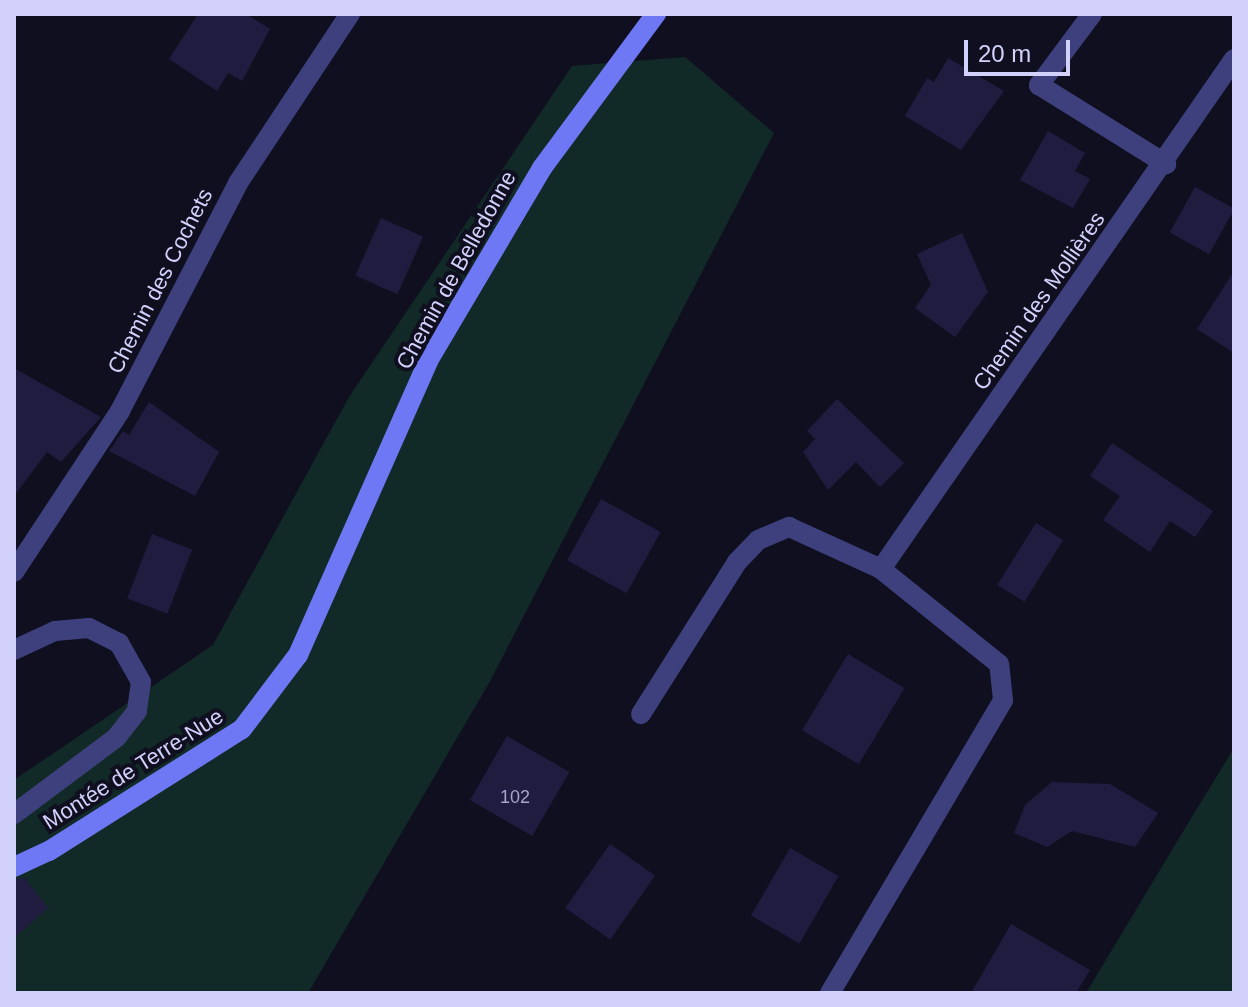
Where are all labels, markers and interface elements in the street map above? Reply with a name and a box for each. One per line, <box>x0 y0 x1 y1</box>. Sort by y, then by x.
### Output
scale bar <box>968 24 1074 74</box>
text: 20 m <box>978 40 1031 67</box>
street label: Chemin de Belledonne <box>390 166 522 374</box>
street label: Chemin des Cochets <box>102 184 218 378</box>
street label: Chemin des Mollières <box>968 207 1110 395</box>
street label: Montée de Terre-Nue <box>38 703 228 835</box>
house number: 102 <box>500 786 530 808</box>

